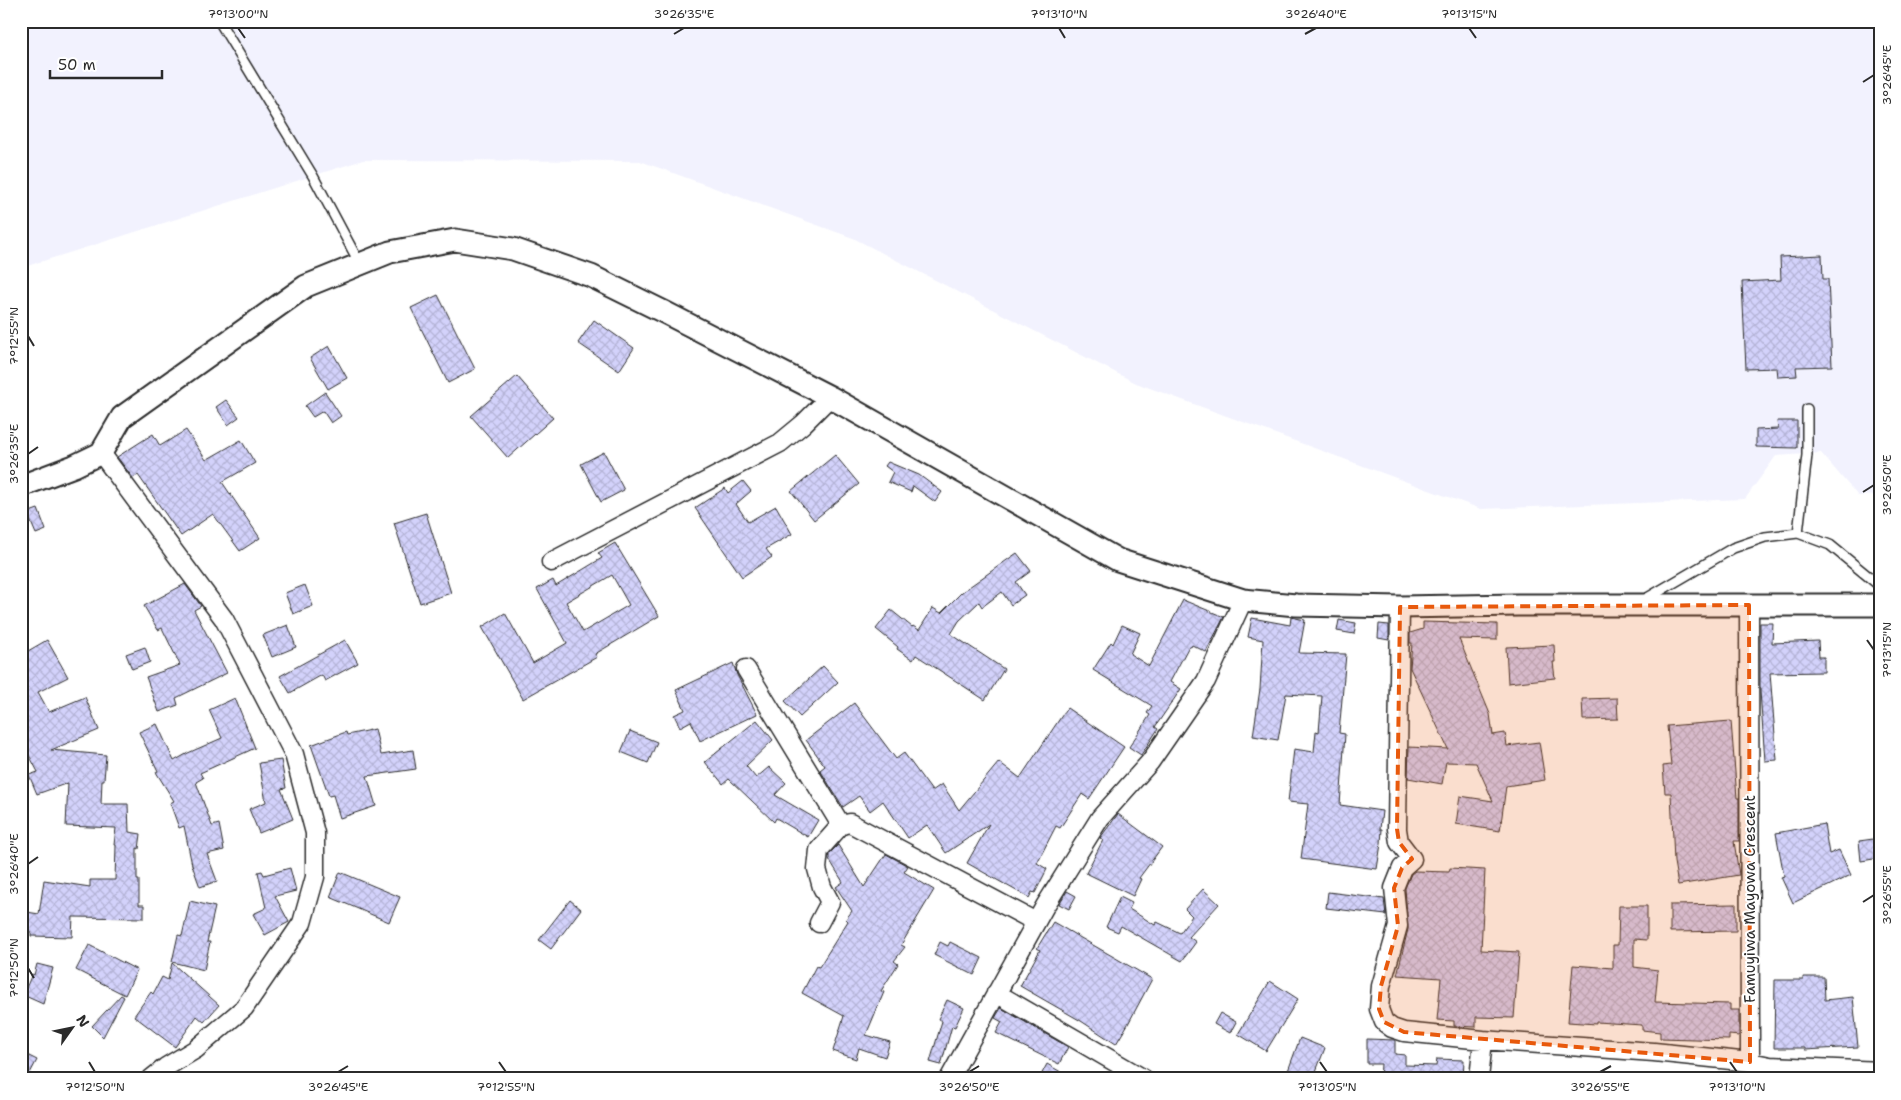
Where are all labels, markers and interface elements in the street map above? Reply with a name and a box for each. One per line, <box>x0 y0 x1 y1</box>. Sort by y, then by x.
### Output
text: 7°13'00"N <box>208 6 268 22</box>
text: 3°26'35"E <box>654 6 714 22</box>
text: 7°13'10"N <box>1030 6 1088 22</box>
text: 3°26'40"E <box>1285 6 1347 22</box>
text: 7°13'15"N <box>1441 6 1497 22</box>
text: 3°26'45"E <box>1879 45 1895 105</box>
scale bar <box>50 48 162 80</box>
text: 50 m <box>58 55 96 75</box>
text: 7°12'55"N <box>6 307 22 365</box>
text: 3°26'35"E <box>6 424 22 484</box>
text: 3°26'50"E <box>1879 454 1895 516</box>
text: 7°13'15"N <box>1879 622 1895 678</box>
street label: Famuyiwa Mayowa Crescent <box>1740 795 1760 1003</box>
text: 3°26'40"E <box>6 833 22 895</box>
text: 3°26'55"E <box>1879 865 1895 925</box>
text: 7°12'50"N <box>6 938 22 998</box>
north arrow <box>48 1002 98 1052</box>
text: N <box>72 1011 93 1030</box>
text: 7°12'50"N <box>65 1079 125 1095</box>
text: 3°26'45"E <box>308 1079 368 1095</box>
text: 7°12'55"N <box>477 1079 535 1095</box>
text: 3°26'50"E <box>938 1079 1000 1095</box>
text: 7°13'05"N <box>1297 1079 1357 1095</box>
text: 3°26'55"E <box>1570 1079 1630 1095</box>
text: 7°13'10"N <box>1708 1079 1766 1095</box>

